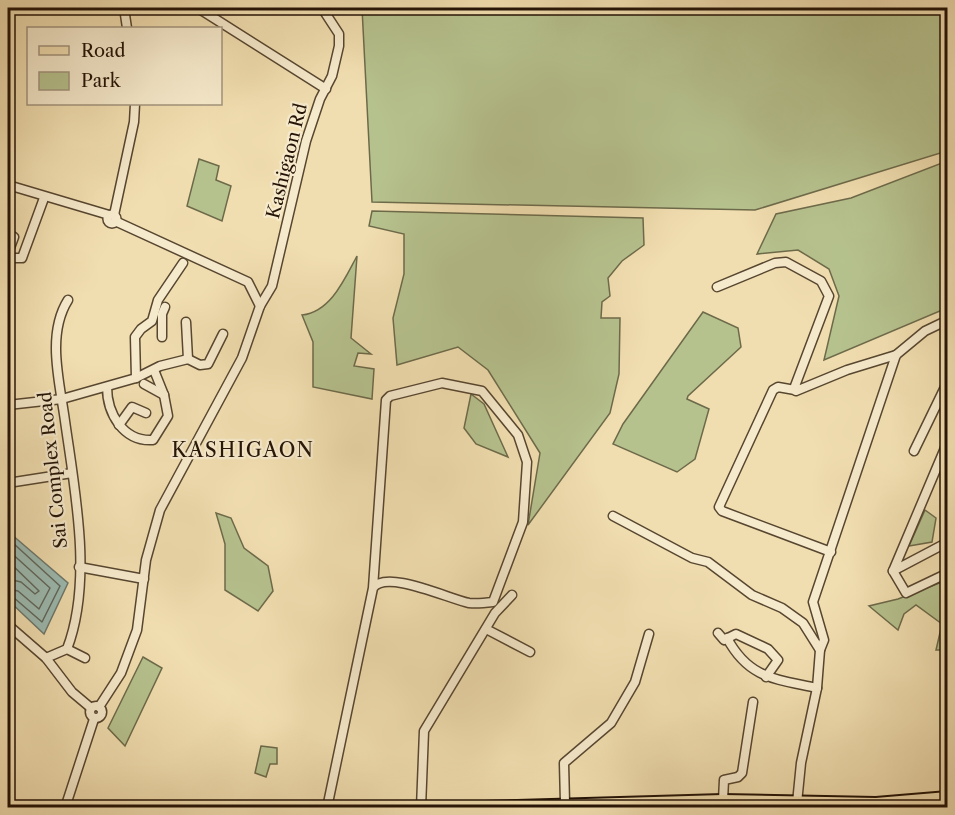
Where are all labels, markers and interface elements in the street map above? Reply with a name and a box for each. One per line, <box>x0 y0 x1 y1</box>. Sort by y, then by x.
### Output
legend <box>27 27 222 105</box>
text: Road <box>81 40 126 62</box>
text: Park <box>81 70 122 92</box>
street label: Kashigaon Rd <box>262 101 312 221</box>
street label: Sai Complex Road <box>34 391 72 549</box>
district label: KASHIGAON <box>171 438 315 462</box>

